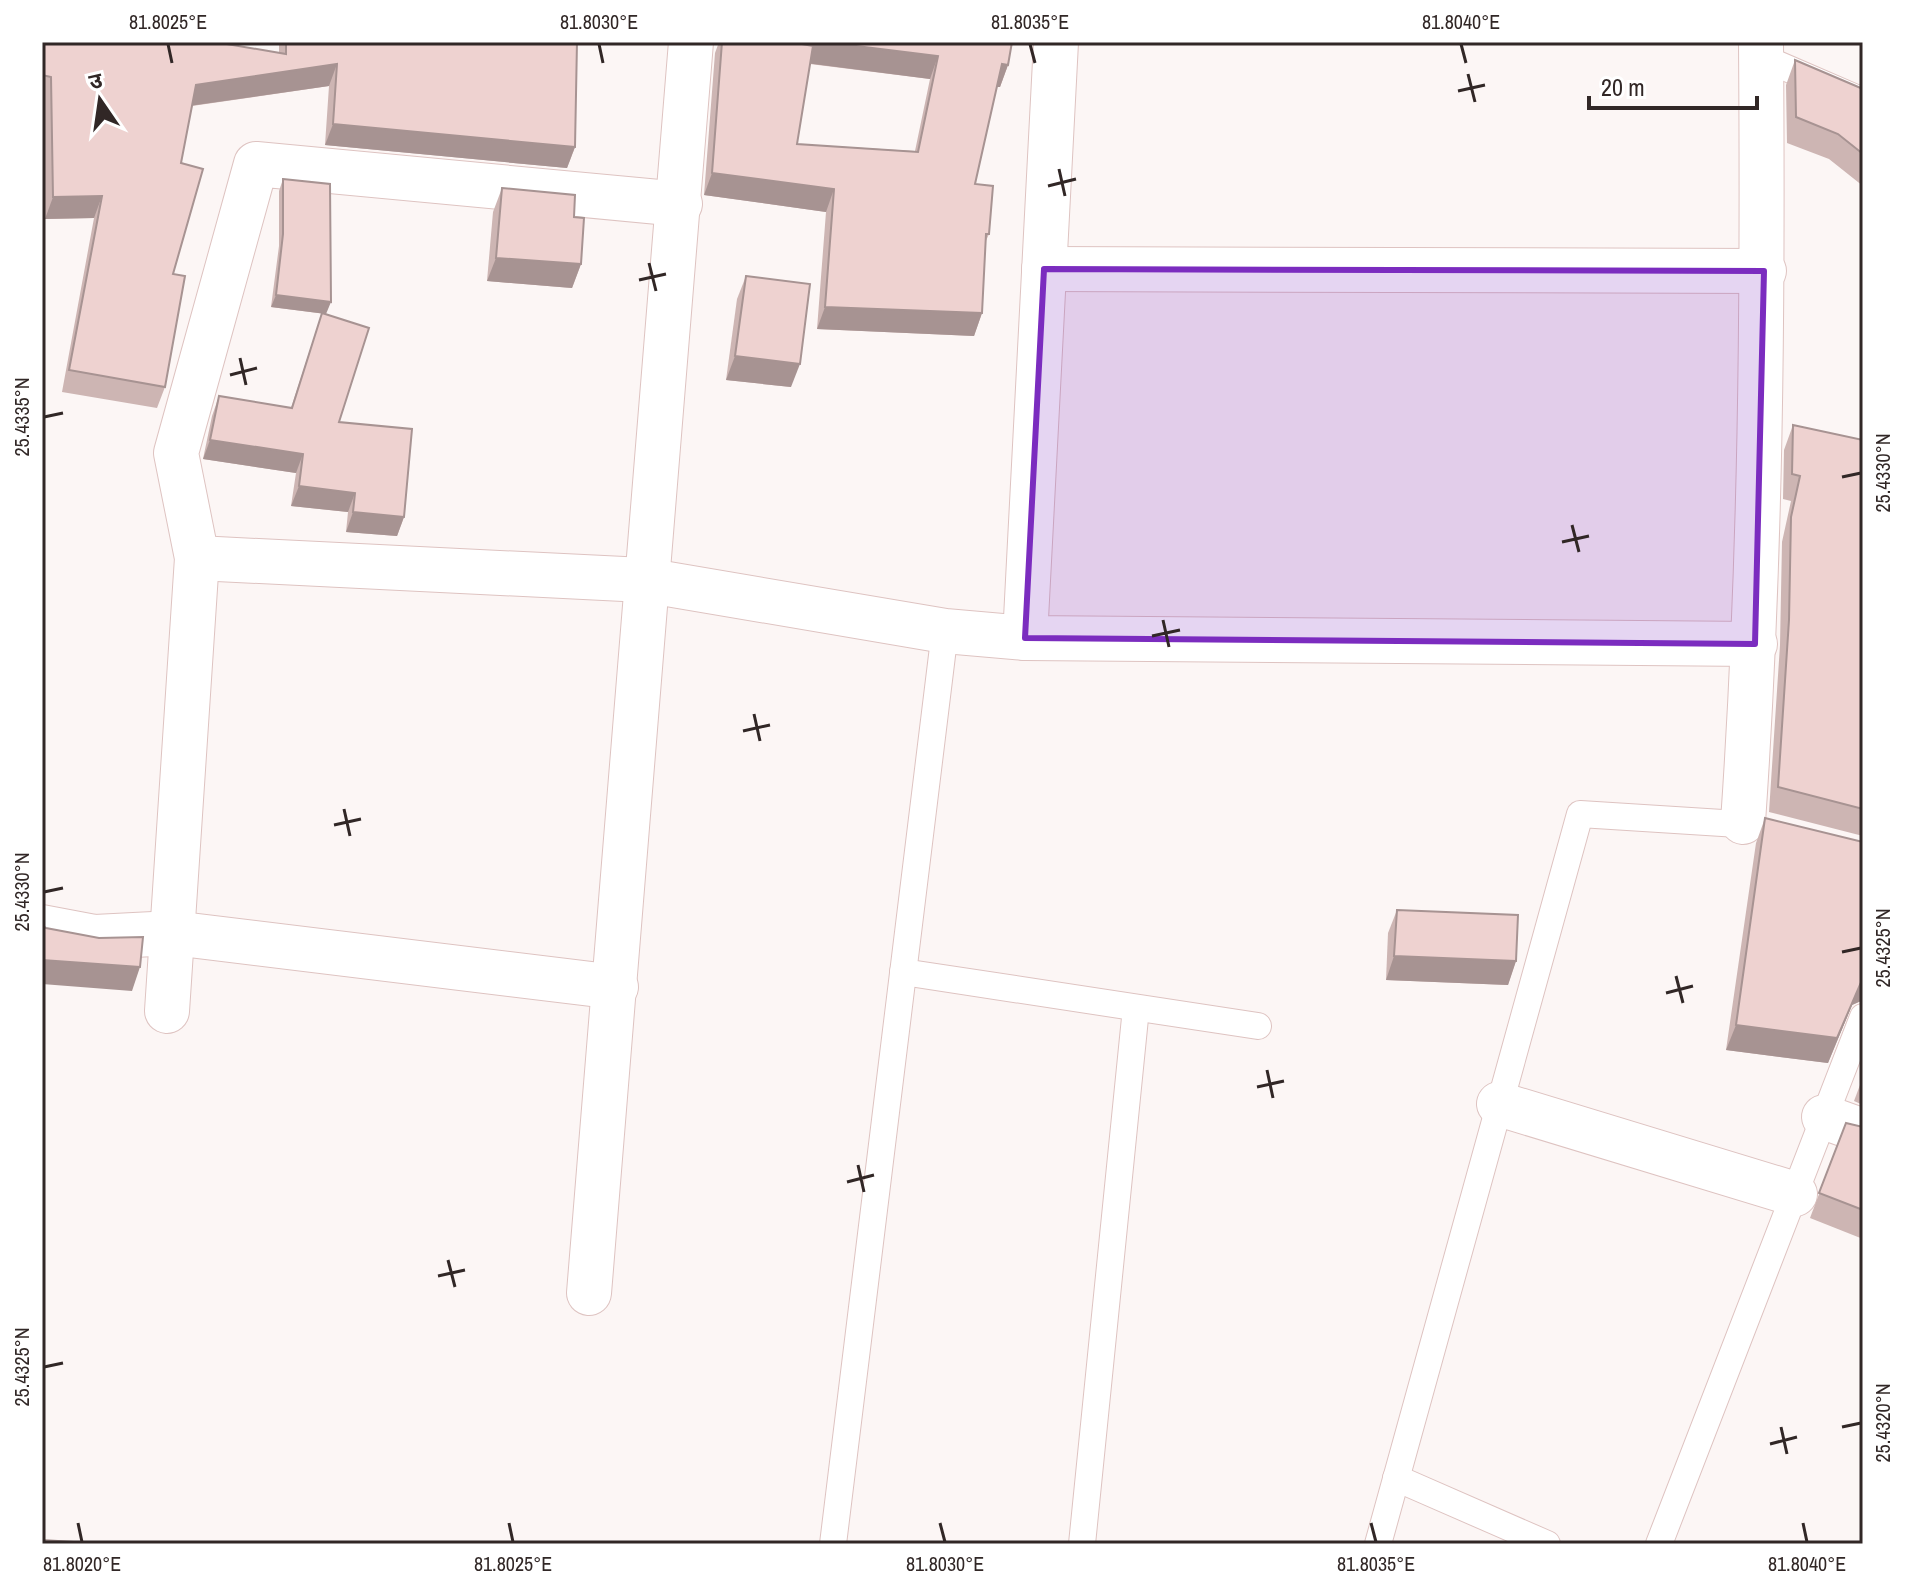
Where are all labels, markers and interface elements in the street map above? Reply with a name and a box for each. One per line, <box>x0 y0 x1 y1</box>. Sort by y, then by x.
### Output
text: 81.8025°E <box>129 8 207 35</box>
text: 81.8030°E <box>560 8 638 35</box>
text: 81.8035°E <box>991 8 1069 35</box>
text: 81.8040°E <box>1422 8 1500 35</box>
north arrow <box>60 60 140 140</box>
scale bar <box>1589 60 1757 110</box>
text: उ <box>86 64 106 97</box>
text: 20 m <box>1601 71 1645 103</box>
text: 25.4335°N <box>8 377 35 457</box>
text: 25.4330°N <box>1869 433 1896 513</box>
text: 25.4330°N <box>8 852 35 932</box>
text: 25.4325°N <box>1869 908 1896 988</box>
text: 25.4325°N <box>8 1327 35 1407</box>
text: 25.4320°N <box>1869 1383 1896 1463</box>
text: 81.8020°E <box>43 1550 121 1577</box>
text: 81.8025°E <box>474 1550 552 1577</box>
text: 81.8030°E <box>906 1550 984 1577</box>
text: 81.8035°E <box>1337 1550 1415 1577</box>
text: 81.8040°E <box>1768 1550 1846 1577</box>

